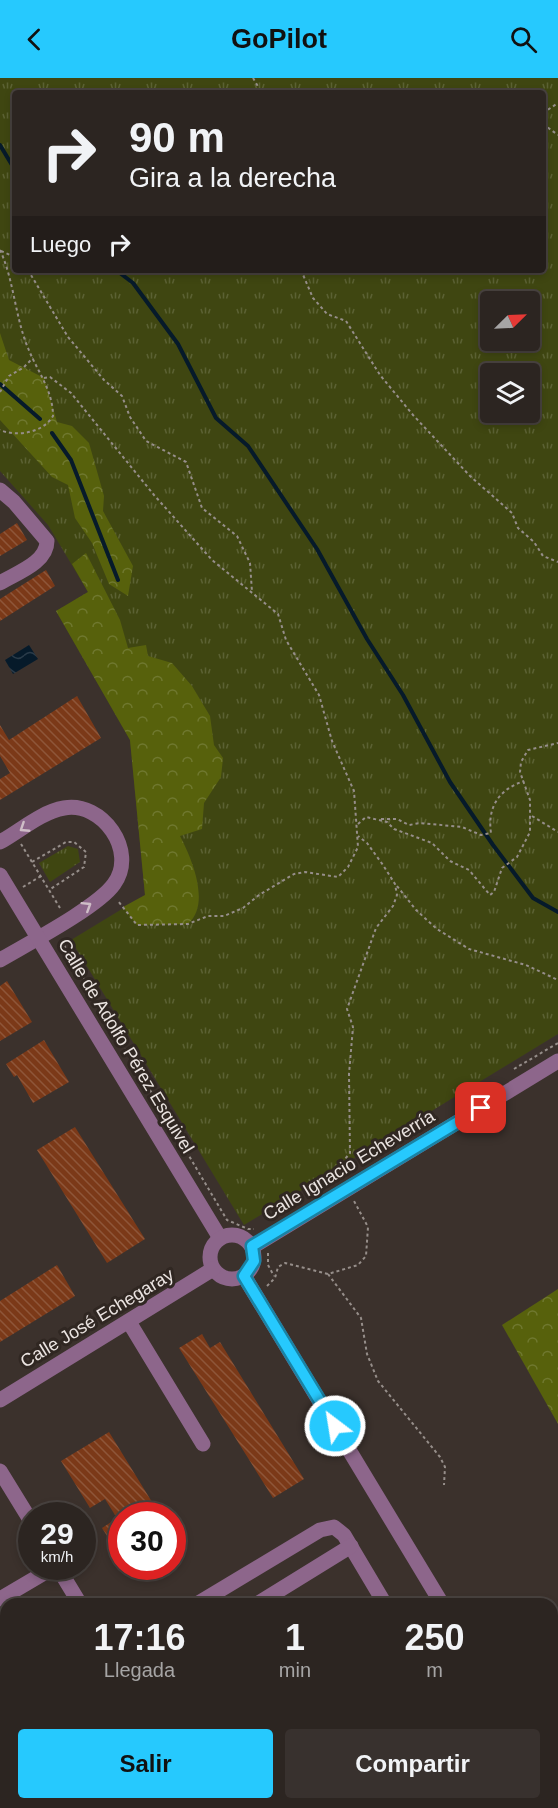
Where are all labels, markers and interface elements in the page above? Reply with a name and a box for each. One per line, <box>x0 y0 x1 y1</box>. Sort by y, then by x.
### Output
icon: back <box>18 23 51 56</box>
icon: search <box>507 23 540 56</box>
text: GoPilot <box>231 24 327 54</box>
icon: right <box>30 114 108 192</box>
text: 90 m <box>129 114 225 161</box>
text: Gira a la derecha <box>129 163 336 193</box>
icon: right <box>103 228 136 261</box>
text: Luego <box>30 232 91 257</box>
north arrow <box>480 291 540 351</box>
map controls <box>480 291 540 423</box>
button: layers <box>480 363 540 423</box>
one-way arrow <box>20 820 30 832</box>
one-way arrow <box>81 902 91 914</box>
street label: Calle de Adolfo Pérez Esquivel <box>54 935 198 1157</box>
pin <box>455 1082 506 1133</box>
icon: arrive <box>464 1091 497 1124</box>
street label: Calle Ignacio Echeverría <box>260 1105 439 1224</box>
street label: Calle José Echegaray <box>17 1264 177 1372</box>
position arrow <box>303 1394 367 1458</box>
speed limit sign: 30 <box>108 1502 186 1580</box>
text: 29 <box>40 1517 74 1550</box>
text: km/h <box>41 1548 73 1565</box>
text: 17:16 <box>93 1617 185 1658</box>
text: 1 <box>285 1617 305 1658</box>
text: 250 <box>404 1617 465 1658</box>
text: Llegada <box>104 1659 175 1681</box>
text: min <box>279 1659 311 1681</box>
text: m <box>426 1659 443 1681</box>
button: Salir <box>18 1729 273 1798</box>
button: Compartir <box>285 1729 540 1798</box>

